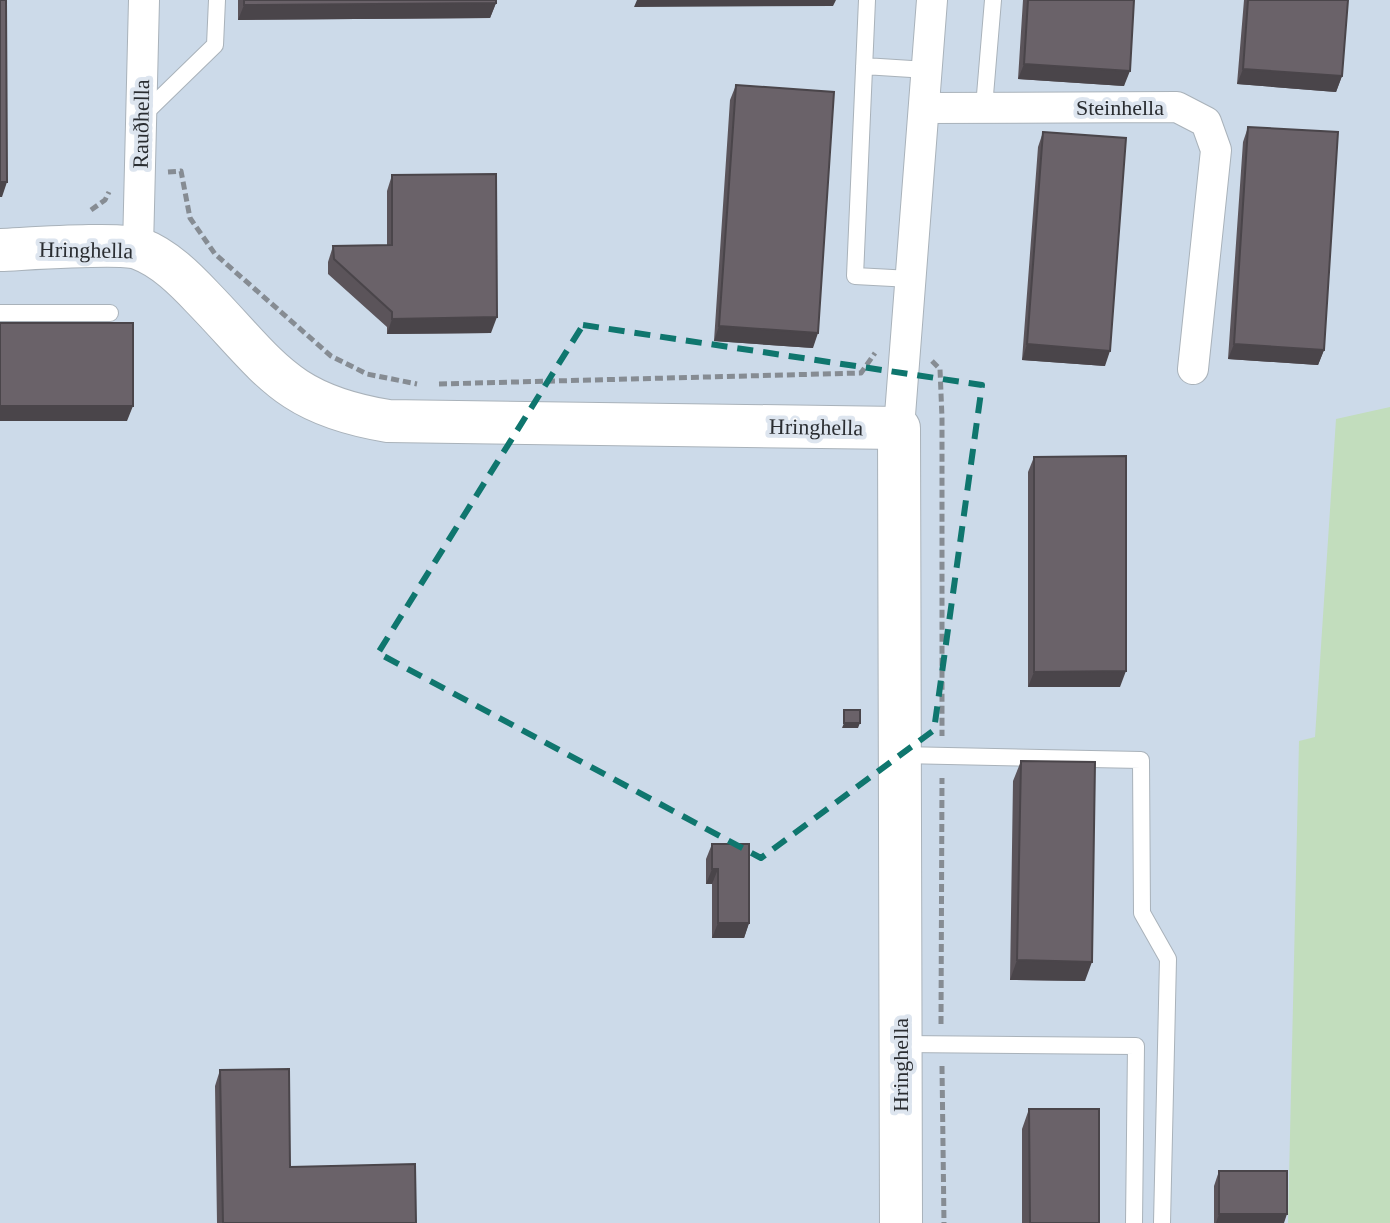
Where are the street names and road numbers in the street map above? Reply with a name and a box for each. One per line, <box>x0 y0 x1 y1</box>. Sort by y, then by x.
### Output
street label: Rauðhella <box>128 79 154 169</box>
street label: Steinhella <box>1076 95 1164 120</box>
street label: Hringhella <box>39 237 133 263</box>
street label: Hringhella <box>769 414 863 440</box>
street label: Hringhella <box>888 1018 913 1112</box>

